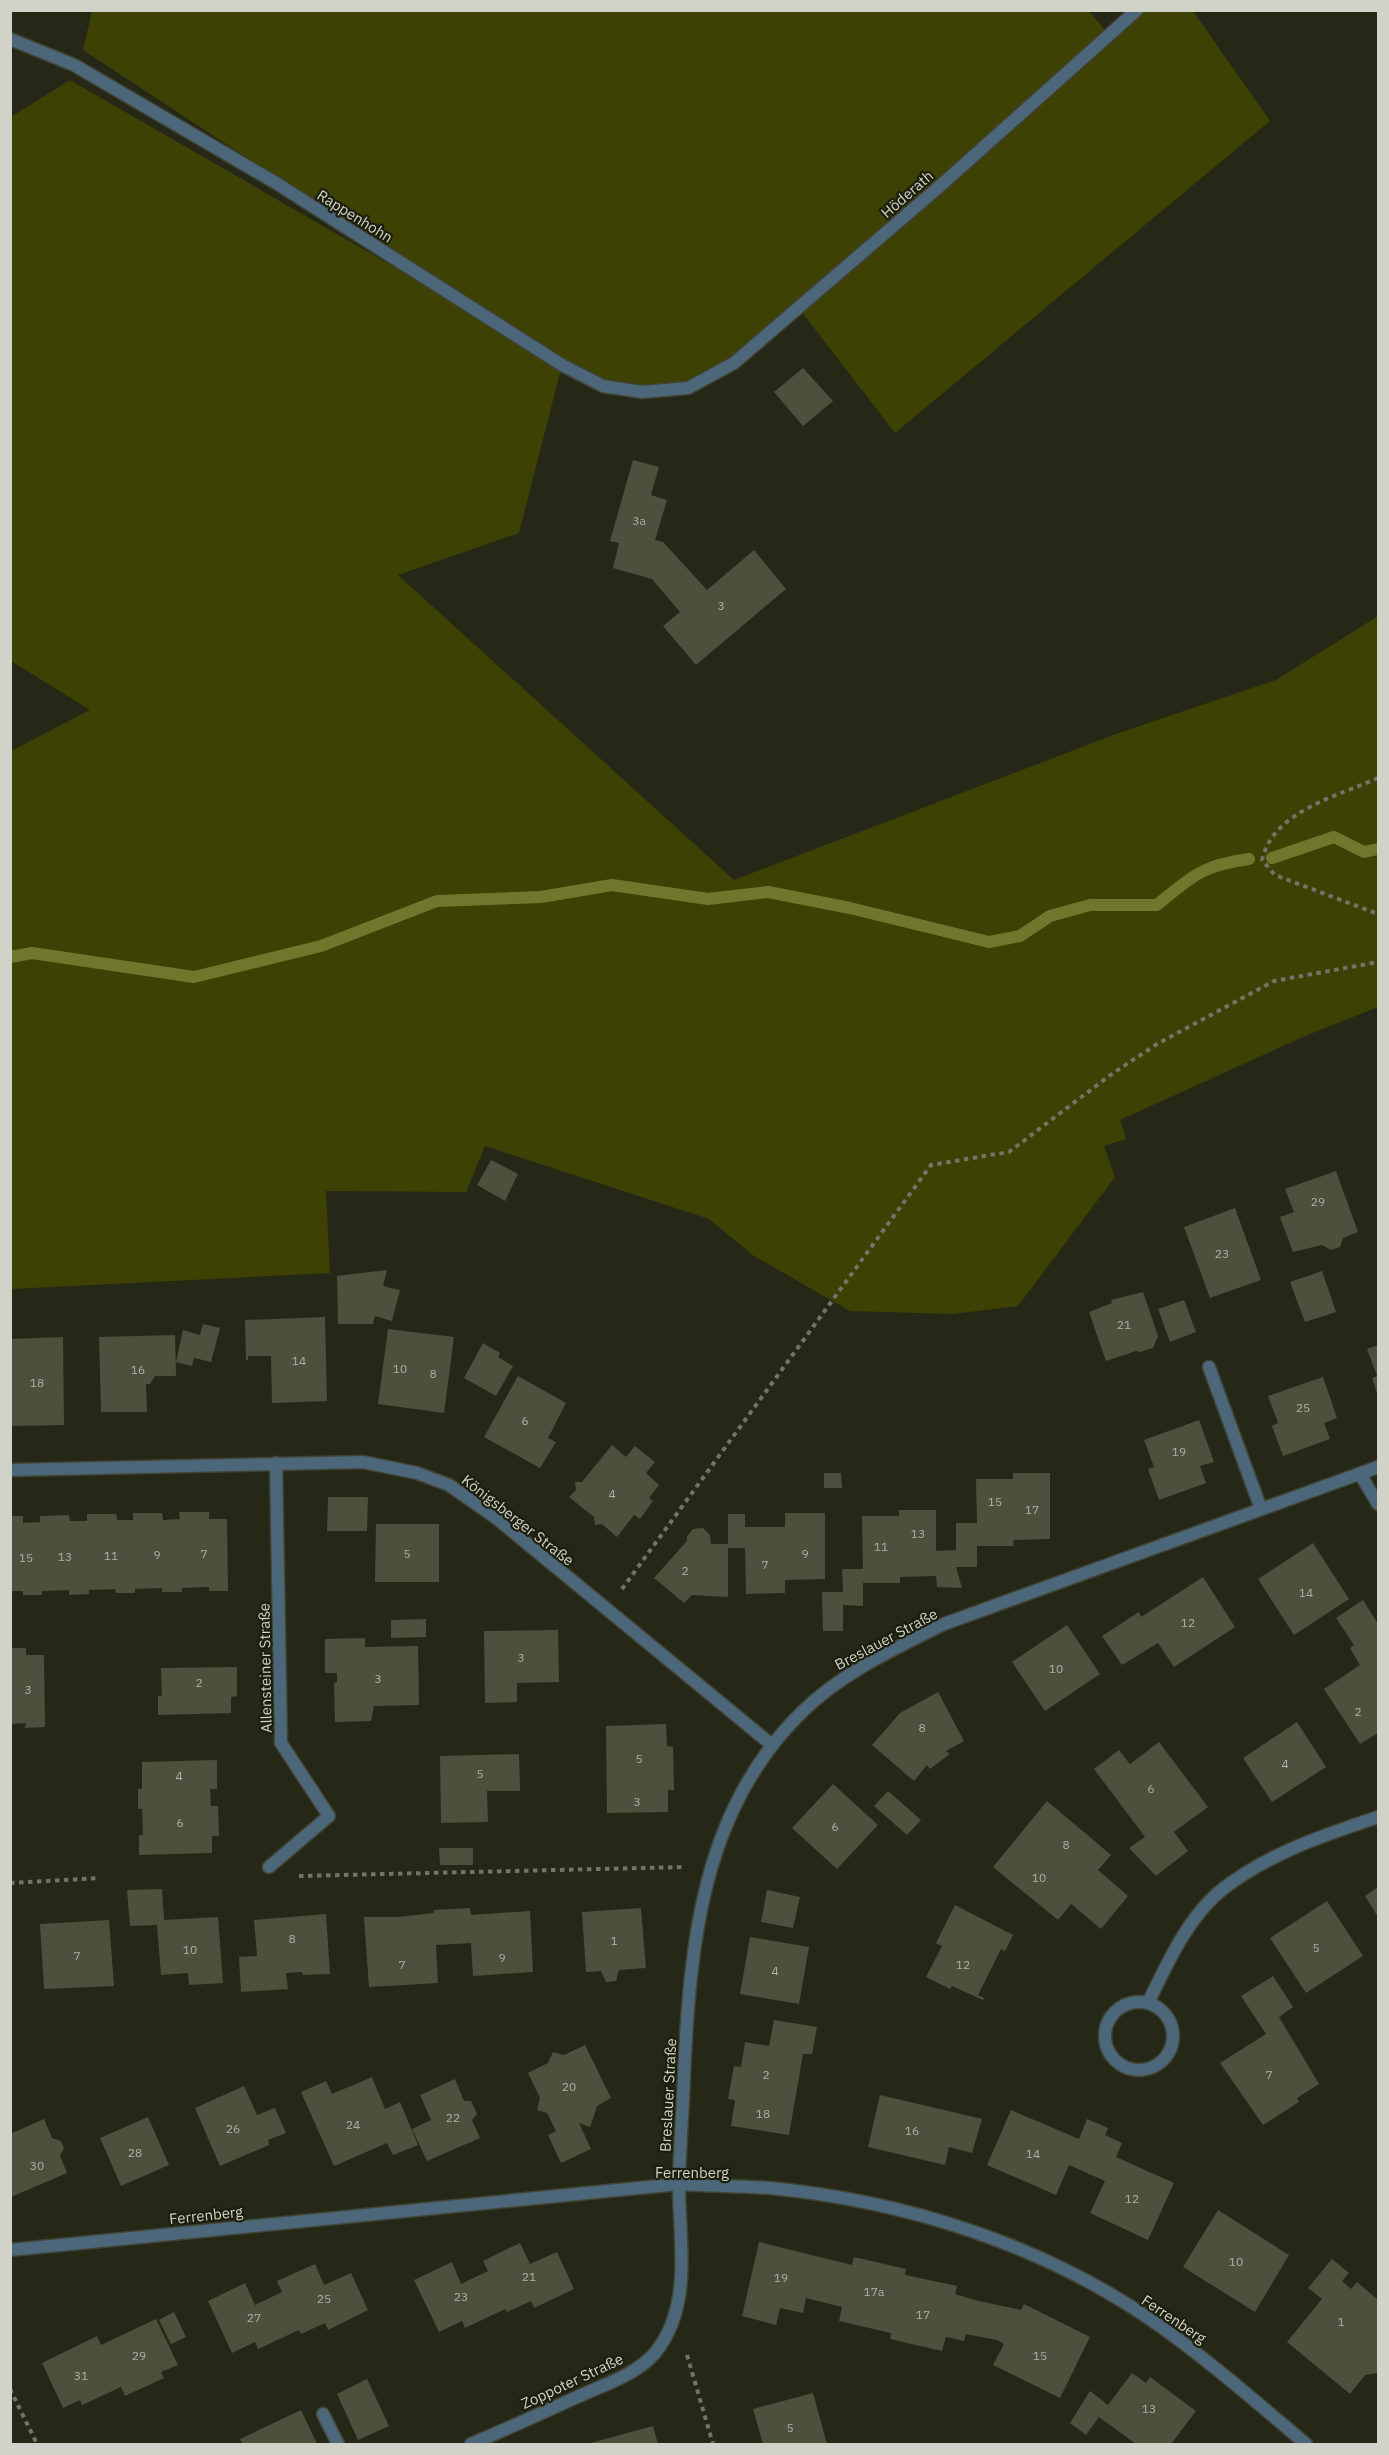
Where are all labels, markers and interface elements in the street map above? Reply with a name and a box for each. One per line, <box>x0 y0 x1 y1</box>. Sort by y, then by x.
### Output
street label: Höderath <box>877 166 937 222</box>
street label: Rappenhohn <box>314 185 396 247</box>
house number: 3a <box>632 513 646 528</box>
house number: 3 <box>717 598 725 613</box>
house number: 29 <box>1311 1194 1325 1209</box>
house number: 23 <box>1215 1246 1229 1261</box>
house number: 21 <box>1117 1317 1131 1332</box>
house number: 14 <box>292 1353 306 1368</box>
house number: 10 <box>393 1361 407 1376</box>
house number: 16 <box>131 1362 145 1377</box>
house number: 8 <box>429 1366 437 1381</box>
house number: 18 <box>30 1375 44 1390</box>
house number: 25 <box>1296 1400 1310 1415</box>
house number: 6 <box>521 1413 529 1428</box>
house number: 19 <box>1172 1444 1186 1459</box>
street label: Königsberger Straße <box>458 1470 578 1570</box>
house number: 4 <box>608 1486 616 1501</box>
house number: 15 <box>988 1494 1002 1509</box>
house number: 17 <box>1025 1502 1039 1517</box>
house number: 13 <box>911 1526 925 1541</box>
house number: 11 <box>874 1539 888 1554</box>
house number: 7 <box>200 1546 208 1561</box>
house number: 5 <box>403 1546 411 1561</box>
house number: 9 <box>801 1546 809 1561</box>
house number: 9 <box>153 1547 161 1562</box>
house number: 11 <box>104 1548 118 1563</box>
house number: 13 <box>58 1549 72 1564</box>
house number: 15 <box>19 1550 33 1565</box>
house number: 7 <box>761 1557 769 1572</box>
house number: 2 <box>681 1563 689 1578</box>
house number: 14 <box>1299 1585 1313 1600</box>
street label: Allensteiner Straße <box>254 1603 276 1733</box>
street label: Breslauer Straße <box>831 1604 941 1674</box>
house number: 12 <box>1181 1615 1195 1630</box>
house number: 3 <box>517 1650 525 1665</box>
house number: 10 <box>1049 1661 1063 1676</box>
house number: 3 <box>374 1671 382 1686</box>
house number: 2 <box>195 1675 203 1690</box>
house number: 3 <box>24 1682 32 1697</box>
house number: 2 <box>1354 1704 1362 1719</box>
house number: 8 <box>918 1720 926 1735</box>
house number: 5 <box>635 1751 643 1766</box>
house number: 4 <box>1281 1756 1289 1771</box>
house number: 5 <box>476 1766 484 1781</box>
house number: 4 <box>175 1768 183 1783</box>
house number: 6 <box>1147 1781 1155 1796</box>
house number: 3 <box>633 1794 641 1809</box>
house number: 6 <box>176 1815 184 1830</box>
house number: 6 <box>831 1819 839 1834</box>
house number: 8 <box>1062 1837 1070 1852</box>
house number: 10 <box>1032 1870 1046 1885</box>
house number: 8 <box>288 1931 296 1946</box>
house number: 1 <box>610 1933 618 1948</box>
house number: 5 <box>1312 1940 1320 1955</box>
house number: 10 <box>183 1942 197 1957</box>
house number: 7 <box>73 1948 81 1963</box>
house number: 9 <box>498 1950 506 1965</box>
house number: 7 <box>398 1957 406 1972</box>
house number: 12 <box>956 1957 970 1972</box>
house number: 4 <box>771 1963 779 1978</box>
street label: Breslauer Straße <box>656 2038 680 2152</box>
house number: 2 <box>762 2067 770 2082</box>
house number: 7 <box>1265 2067 1273 2082</box>
house number: 20 <box>562 2079 576 2094</box>
house number: 18 <box>756 2106 770 2121</box>
house number: 22 <box>446 2110 460 2125</box>
house number: 24 <box>346 2117 360 2132</box>
house number: 26 <box>226 2121 240 2136</box>
house number: 16 <box>905 2123 919 2138</box>
house number: 28 <box>128 2145 142 2160</box>
house number: 14 <box>1026 2146 1040 2161</box>
house number: 30 <box>30 2158 44 2173</box>
street label: Ferrenberg <box>655 2163 729 2182</box>
house number: 12 <box>1125 2191 1139 2206</box>
street label: Ferrenberg <box>168 2202 244 2228</box>
house number: 10 <box>1229 2254 1243 2269</box>
house number: 21 <box>522 2269 536 2284</box>
house number: 19 <box>774 2270 788 2285</box>
house number: 17a <box>864 2284 885 2299</box>
house number: 23 <box>454 2289 468 2304</box>
street label: Ferrenberg <box>1138 2290 1210 2348</box>
house number: 25 <box>317 2291 331 2306</box>
house number: 17 <box>916 2307 930 2322</box>
house number: 27 <box>247 2310 261 2325</box>
house number: 1 <box>1337 2314 1345 2329</box>
house number: 29 <box>132 2348 146 2363</box>
house number: 15 <box>1033 2348 1047 2363</box>
street label: Zoppoter Straße <box>518 2349 626 2413</box>
house number: 31 <box>74 2368 88 2383</box>
house number: 13 <box>1142 2401 1156 2416</box>
house number: 5 <box>786 2420 794 2435</box>

